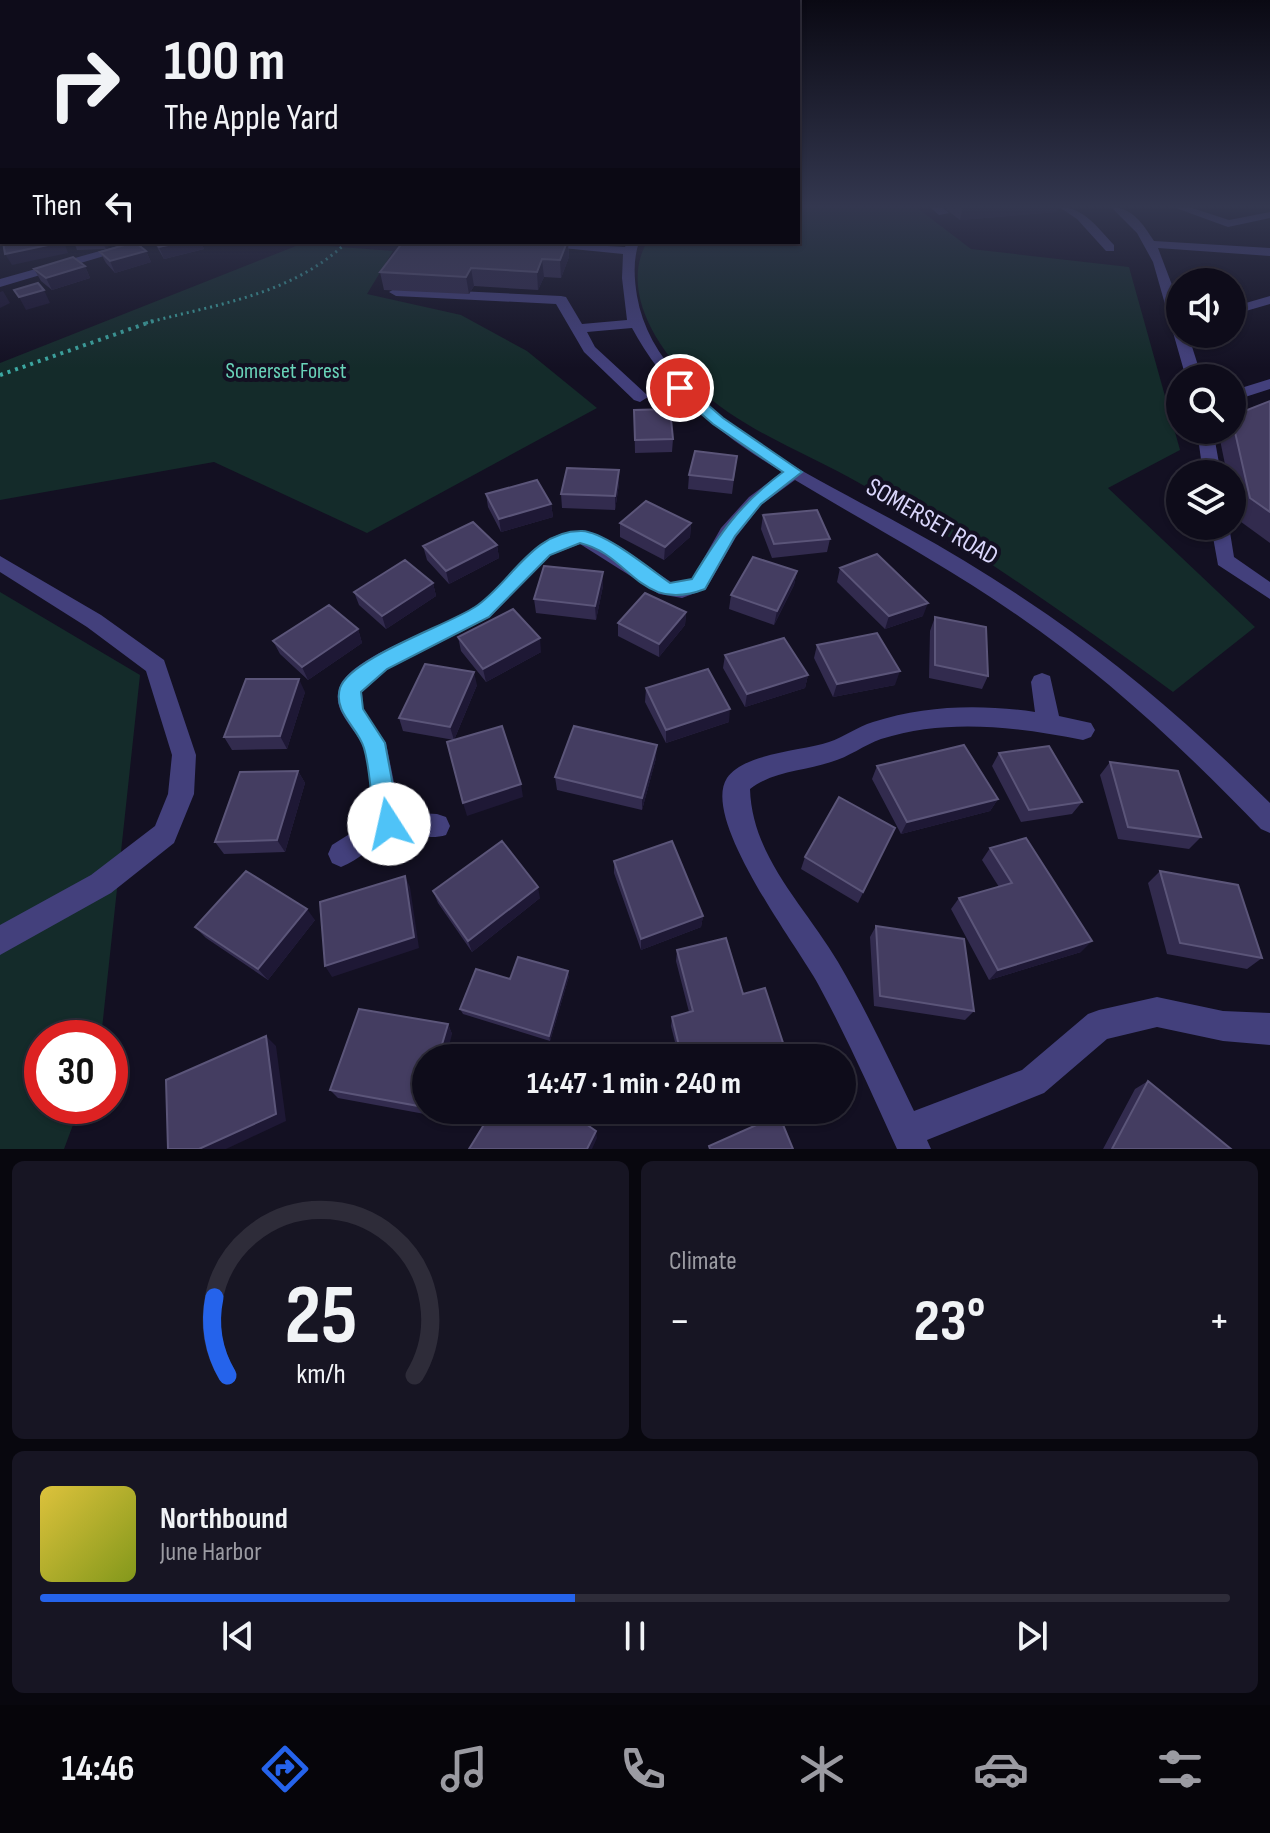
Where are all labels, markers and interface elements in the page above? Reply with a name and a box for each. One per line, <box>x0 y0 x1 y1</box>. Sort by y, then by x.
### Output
text: 100 m <box>164 29 285 96</box>
icon: right <box>32 32 136 136</box>
text: The Apple Yard <box>164 97 339 140</box>
icon: left <box>98 184 142 228</box>
text: Then <box>32 188 82 224</box>
map controls <box>1166 268 1246 540</box>
button: sound <box>1166 268 1246 348</box>
pin <box>646 354 714 422</box>
park label: Somerset Forest <box>226 358 347 385</box>
button: search <box>1166 364 1246 444</box>
icon: arrive <box>658 366 702 410</box>
button: layers <box>1166 460 1246 540</box>
street label: SOMERSET ROAD <box>861 472 1003 572</box>
position arrow <box>347 782 431 866</box>
speed limit sign: 30 <box>24 1020 128 1124</box>
text: 14:47 · 1 min · 240 m <box>527 1066 741 1102</box>
text: Climate <box>669 1246 737 1277</box>
text: 25 <box>284 1267 357 1367</box>
text: 23° <box>913 1286 986 1358</box>
text: − <box>669 1295 691 1348</box>
text: + <box>1208 1295 1230 1348</box>
text: km/h <box>296 1357 345 1392</box>
text: Northbound <box>160 1501 288 1537</box>
text: June Harbor <box>160 1537 262 1568</box>
icon: previous <box>216 1614 260 1658</box>
icon: pause <box>613 1614 657 1658</box>
icon: next <box>1010 1614 1054 1658</box>
icon: directions <box>257 1741 313 1797</box>
icon: music <box>436 1741 492 1797</box>
icon: phone <box>615 1741 671 1797</box>
icon: climate <box>794 1741 850 1797</box>
icon: car <box>973 1741 1029 1797</box>
icon: filters <box>1152 1741 1208 1797</box>
text: 14:46 <box>62 1748 134 1791</box>

